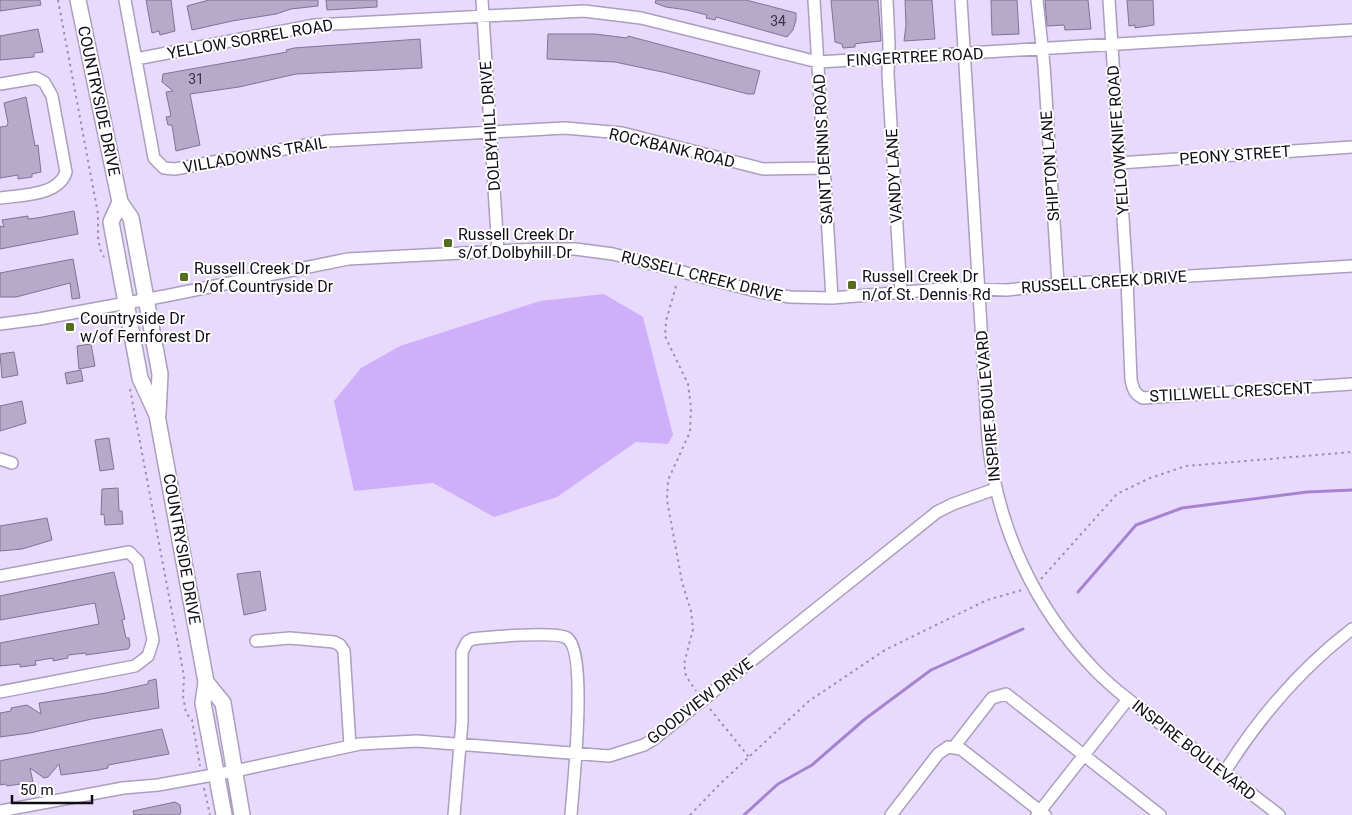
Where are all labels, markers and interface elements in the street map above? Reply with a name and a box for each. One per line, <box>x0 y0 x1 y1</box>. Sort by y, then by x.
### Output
house number: 34 <box>770 13 786 29</box>
street label: YELLOW SORREL ROAD <box>166 15 334 63</box>
street label: COUNTRYSIDE DRIVE <box>74 24 124 178</box>
street label: FINGERTREE ROAD <box>846 44 984 70</box>
street label: DOLBYHILL DRIVE <box>476 60 504 192</box>
street label: YELLOWKNIFE ROAD <box>1103 65 1133 215</box>
house number: 31 <box>188 71 204 87</box>
street label: SAINT DENNIS ROAD <box>810 73 836 225</box>
street label: SHIPTON LANE <box>1037 110 1063 222</box>
street label: ROCKBANK ROAD <box>607 124 737 172</box>
street label: VANDY LANE <box>882 128 906 224</box>
street label: VILLADOWNS TRAIL <box>182 133 329 177</box>
street label: PEONY STREET <box>1179 142 1292 168</box>
place label: Russell Creek Dr s/of Dolbyhill Dr <box>458 225 575 262</box>
marker: Russell Creek Dr s/of Dolbyhill Dr <box>442 237 454 249</box>
street label: RUSSELL CREEK DRIVE <box>619 247 785 305</box>
place label: Russell Creek Dr n/of Countryside Dr <box>194 259 334 296</box>
place label: Russell Creek Dr n/of St. Dennis Rd <box>862 267 991 304</box>
street label: RUSSELL CREEK DRIVE <box>1021 267 1187 297</box>
marker: Russell Creek Dr n/of Countryside Dr <box>178 271 190 283</box>
marker: Russell Creek Dr n/of St. Dennis Rd <box>846 279 858 291</box>
place label: Countryside Dr w/of Fernforest Dr <box>80 309 211 346</box>
marker: Countryside Dr w/of Fernforest Dr <box>64 321 76 333</box>
street label: INSPIRE BOULEVARD <box>972 329 1004 483</box>
street label: STILLWELL CRESCENT <box>1149 378 1313 406</box>
street label: COUNTRYSIDE DRIVE <box>159 472 205 626</box>
street label: GOODVIEW DRIVE <box>643 654 757 748</box>
street label: INSPIRE BOULEVARD <box>1128 696 1260 804</box>
scale bar <box>12 772 92 804</box>
text: 50 m <box>20 781 54 799</box>

